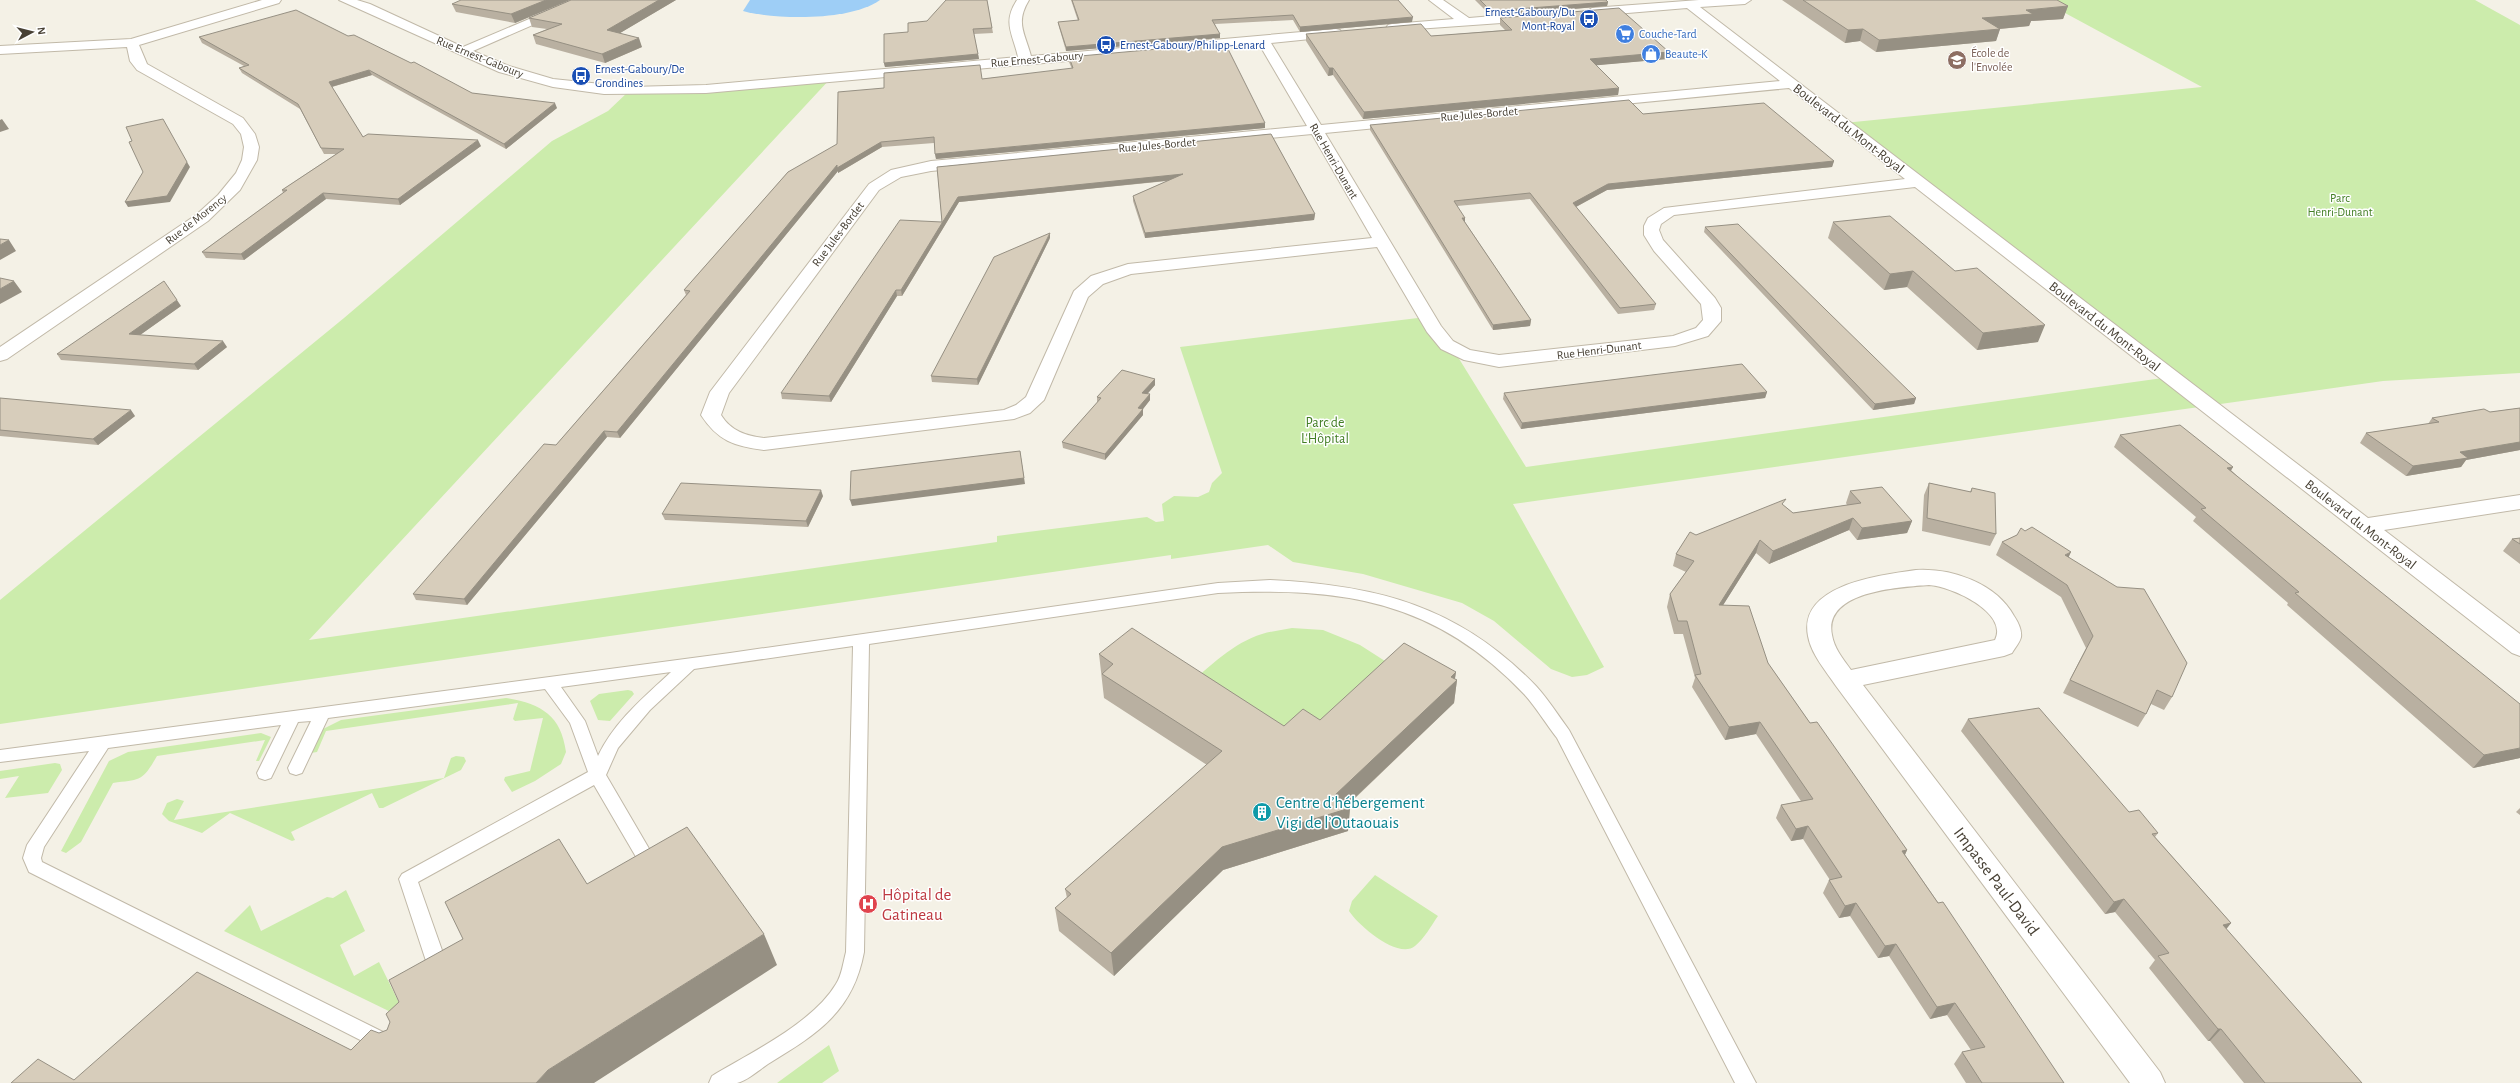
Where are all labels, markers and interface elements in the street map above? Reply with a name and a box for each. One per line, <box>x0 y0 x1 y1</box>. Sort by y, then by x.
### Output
place label: Ernest-Gaboury/Du Mont-Royal <box>1485 6 1575 33</box>
bus stop icon: Ernest-Gaboury/Du Mont-Royal <box>1578 8 1600 30</box>
north arrow <box>12 12 52 52</box>
supermarket icon: Couche-Tard <box>1614 23 1636 45</box>
text: N <box>36 26 47 35</box>
place label: Couche-Tard <box>1639 28 1697 40</box>
street label: Rue Ernest-Gaboury <box>434 34 525 81</box>
bus stop icon: Ernest-Gaboury/Philipp-Lenard <box>1095 34 1117 56</box>
place label: Ernest-Gaboury/Philipp-Lenard <box>1120 39 1265 52</box>
shop icon: Beaute-K <box>1640 43 1662 65</box>
place label: École de l'Envolée <box>1971 46 2012 73</box>
place label: Beaute-K <box>1665 48 1708 60</box>
street label: Rue Ernest-Gaboury <box>990 49 1084 70</box>
school or university icon: École de l'Envolée <box>1946 49 1968 71</box>
place label: Ernest-Gaboury/De Grondines <box>595 63 685 89</box>
bus stop icon: Ernest-Gaboury/De Grondines <box>570 65 592 87</box>
street label: Boulevard du Mont-Royal <box>1790 81 1907 176</box>
street label: Rue Jules-Bordet <box>1440 105 1518 123</box>
street label: Rue Henri-Dunant <box>1308 121 1361 201</box>
street label: Rue Jules-Bordet <box>1118 136 1196 154</box>
street label: Rue de Morency <box>163 191 230 247</box>
park label: Parc Henri-Dunant <box>2307 192 2373 218</box>
street label: Rue Jules-Bordet <box>810 199 866 269</box>
street label: Boulevard du Mont-Royal <box>2046 279 2163 374</box>
street label: Rue Henri-Dunant <box>1556 339 1642 361</box>
park label: Parc de L'Hôpital <box>1301 416 1349 446</box>
street label: Boulevard du Mont-Royal <box>2302 477 2419 572</box>
place label: Centre d’hébergement Vigi de l’Outaouais <box>1276 794 1425 831</box>
building icon: Centre d’hébergement Vigi de l’Outaouais <box>1251 801 1273 823</box>
street label: Impasse Paul-David <box>1951 824 2043 939</box>
place label: Hôpital de Gatineau <box>882 886 951 923</box>
hospital icon: Hôpital de Gatineau <box>857 893 879 915</box>

